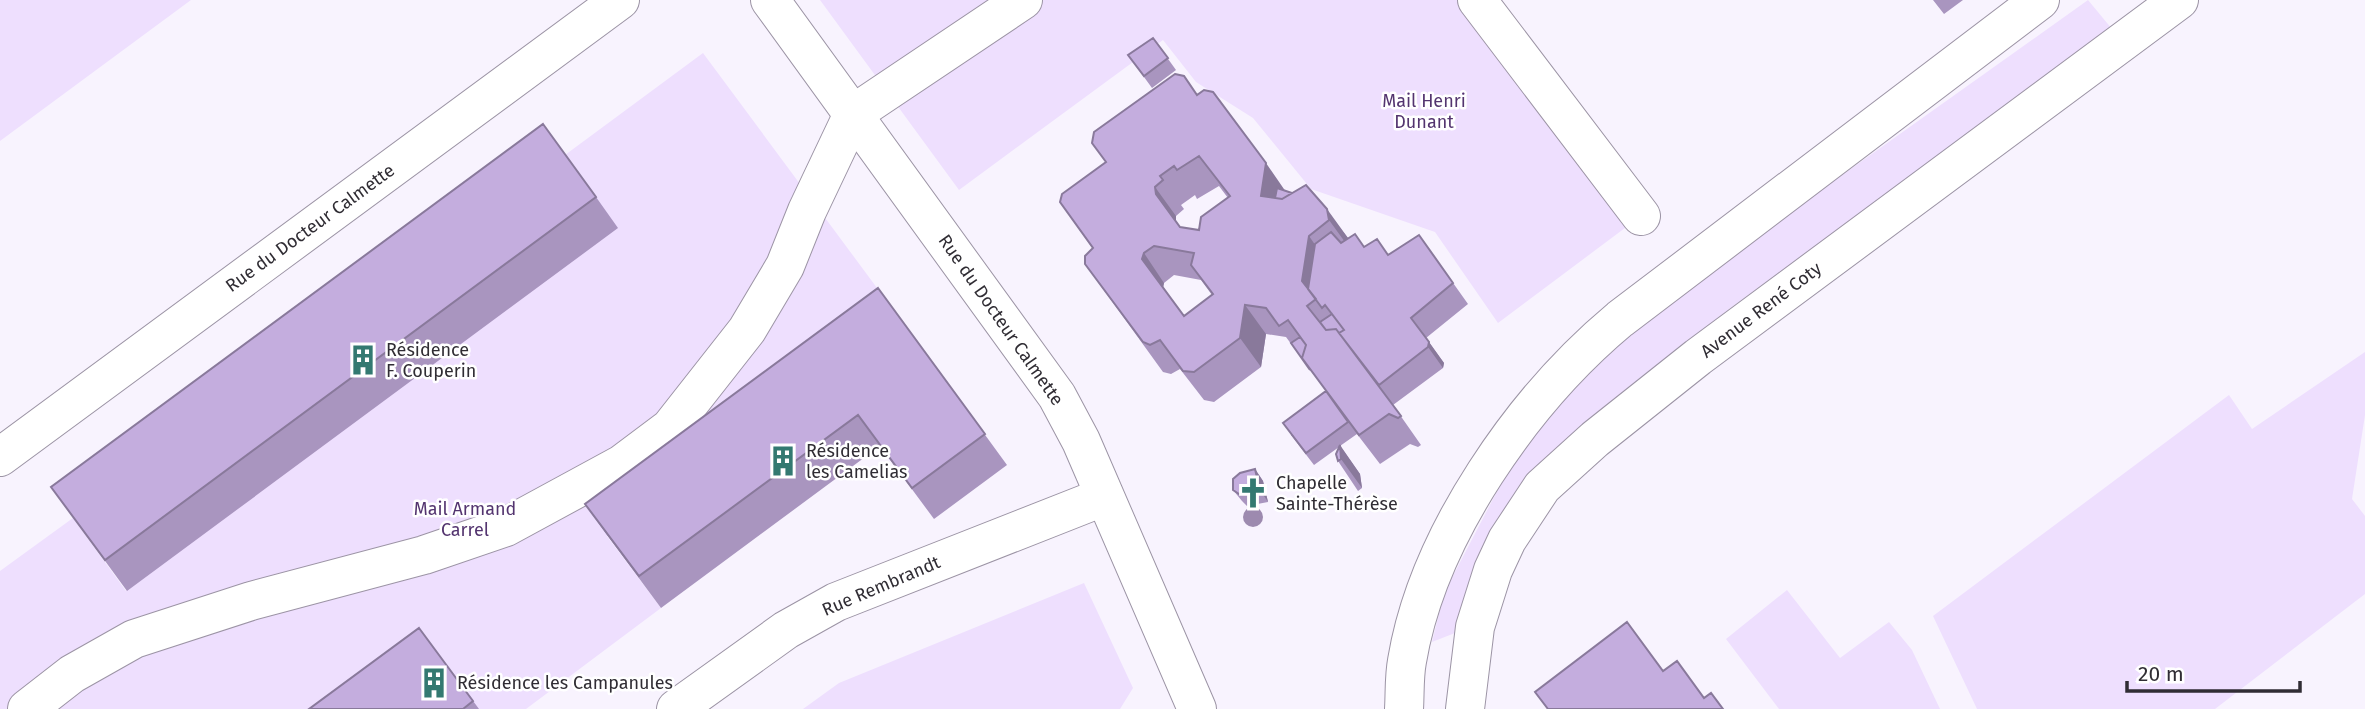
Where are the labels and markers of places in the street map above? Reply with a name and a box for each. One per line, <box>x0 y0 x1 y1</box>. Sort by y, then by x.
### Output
place label: Résidence F. Couperin <box>386 339 476 382</box>
building icon: Résidence F. Couperin <box>346 343 380 377</box>
place label: Résidence les Camelias <box>806 440 907 483</box>
building icon: Résidence les Camelias <box>766 444 800 478</box>
place label: Chapelle Sainte-Thérèse <box>1276 472 1398 515</box>
church icon: Chapelle Sainte-Thérèse <box>1236 476 1270 510</box>
building icon: Résidence les Campanules <box>417 666 451 700</box>
place label: Résidence les Campanules <box>457 672 673 694</box>

